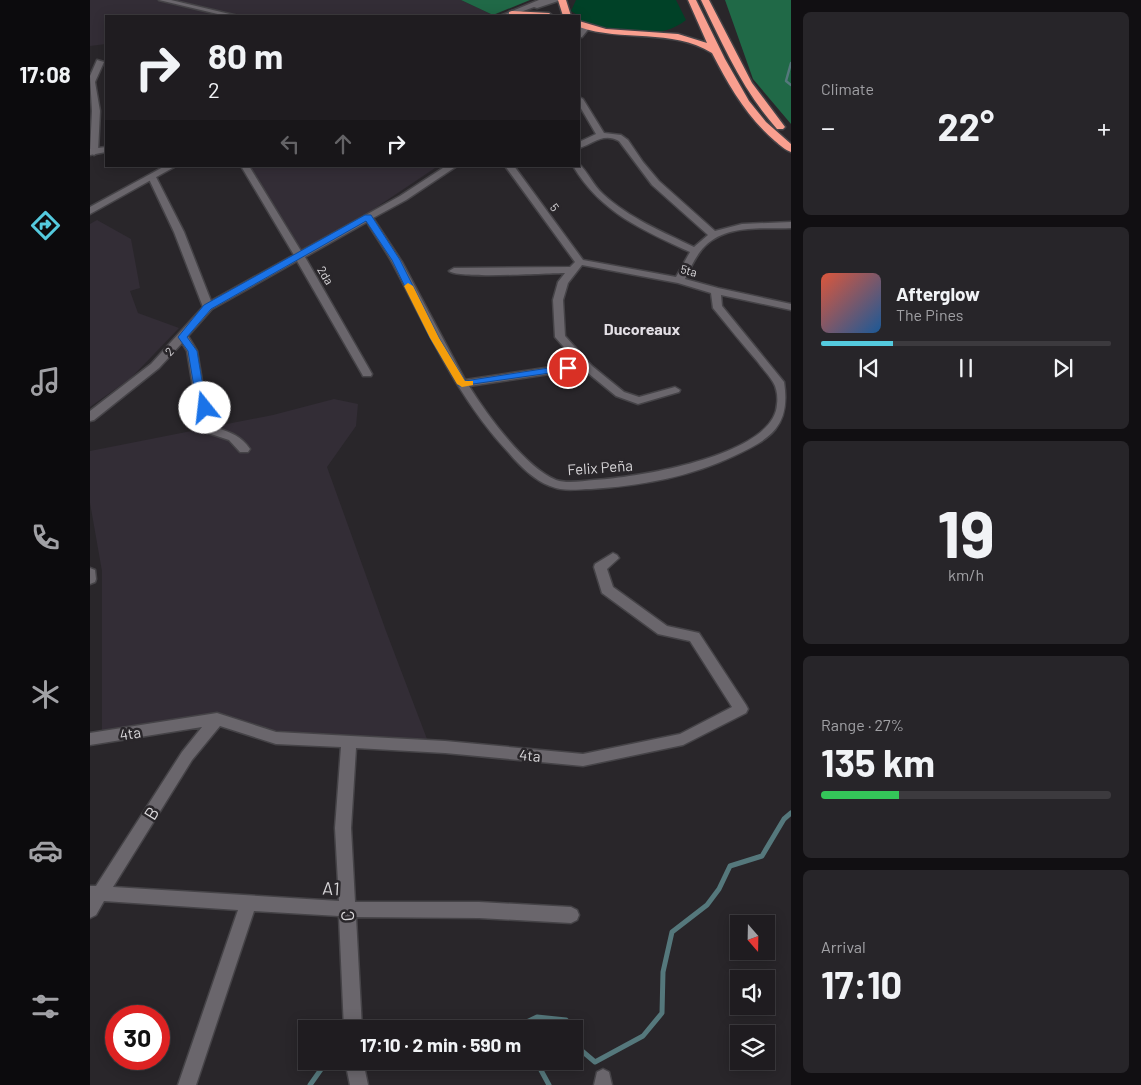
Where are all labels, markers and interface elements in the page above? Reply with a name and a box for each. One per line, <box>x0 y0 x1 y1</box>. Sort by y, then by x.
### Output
text: 80 m <box>208 34 283 76</box>
icon: right <box>125 35 190 100</box>
text: 17:08 <box>19 61 71 87</box>
text: 2 <box>208 76 220 102</box>
text: Climate <box>821 79 874 98</box>
text: 22° <box>938 103 994 149</box>
text: − <box>821 110 835 144</box>
text: + <box>1097 110 1111 144</box>
icon: left <box>276 130 304 158</box>
icon: ahead <box>329 130 357 158</box>
icon: right <box>382 130 410 158</box>
street label: 5 <box>548 200 562 214</box>
icon: directions <box>28 208 63 243</box>
street label: 5ta <box>679 261 699 279</box>
street label: 2da <box>315 263 337 287</box>
text: Afterglow <box>896 282 980 305</box>
text: The Pines <box>896 305 964 324</box>
district label: Ducoreaux <box>604 319 681 338</box>
street label: 2 <box>162 344 176 358</box>
pin <box>547 347 589 389</box>
icon: arrive <box>554 354 582 382</box>
icon: previous <box>855 354 883 382</box>
icon: pause <box>952 354 980 382</box>
icon: next <box>1049 354 1077 382</box>
icon: music <box>28 364 63 399</box>
position arrow <box>178 381 230 433</box>
street label: Felix Peña <box>567 456 633 478</box>
text: 19 <box>937 493 995 571</box>
icon: phone <box>28 520 63 555</box>
text: km/h <box>948 565 984 584</box>
icon: climate <box>28 677 63 712</box>
text: Range · 27% <box>821 715 904 734</box>
street label: 4ta <box>118 722 142 744</box>
text: 135 km <box>821 739 935 785</box>
street label: 4ta <box>519 745 541 765</box>
street label: B <box>139 802 163 824</box>
icon: car <box>28 833 63 868</box>
street label: A1 <box>322 877 340 899</box>
street label: C <box>336 910 358 922</box>
north arrow <box>730 915 775 960</box>
map controls <box>730 915 775 1070</box>
text: Arrival <box>821 937 866 956</box>
text: 17:10 <box>821 961 902 1007</box>
button: sound <box>730 970 775 1015</box>
icon: filters <box>28 989 63 1024</box>
speed limit sign: 30 <box>105 1005 170 1070</box>
button: layers <box>730 1025 775 1070</box>
text: 17:10 · 2 min · 590 m <box>360 1033 521 1056</box>

